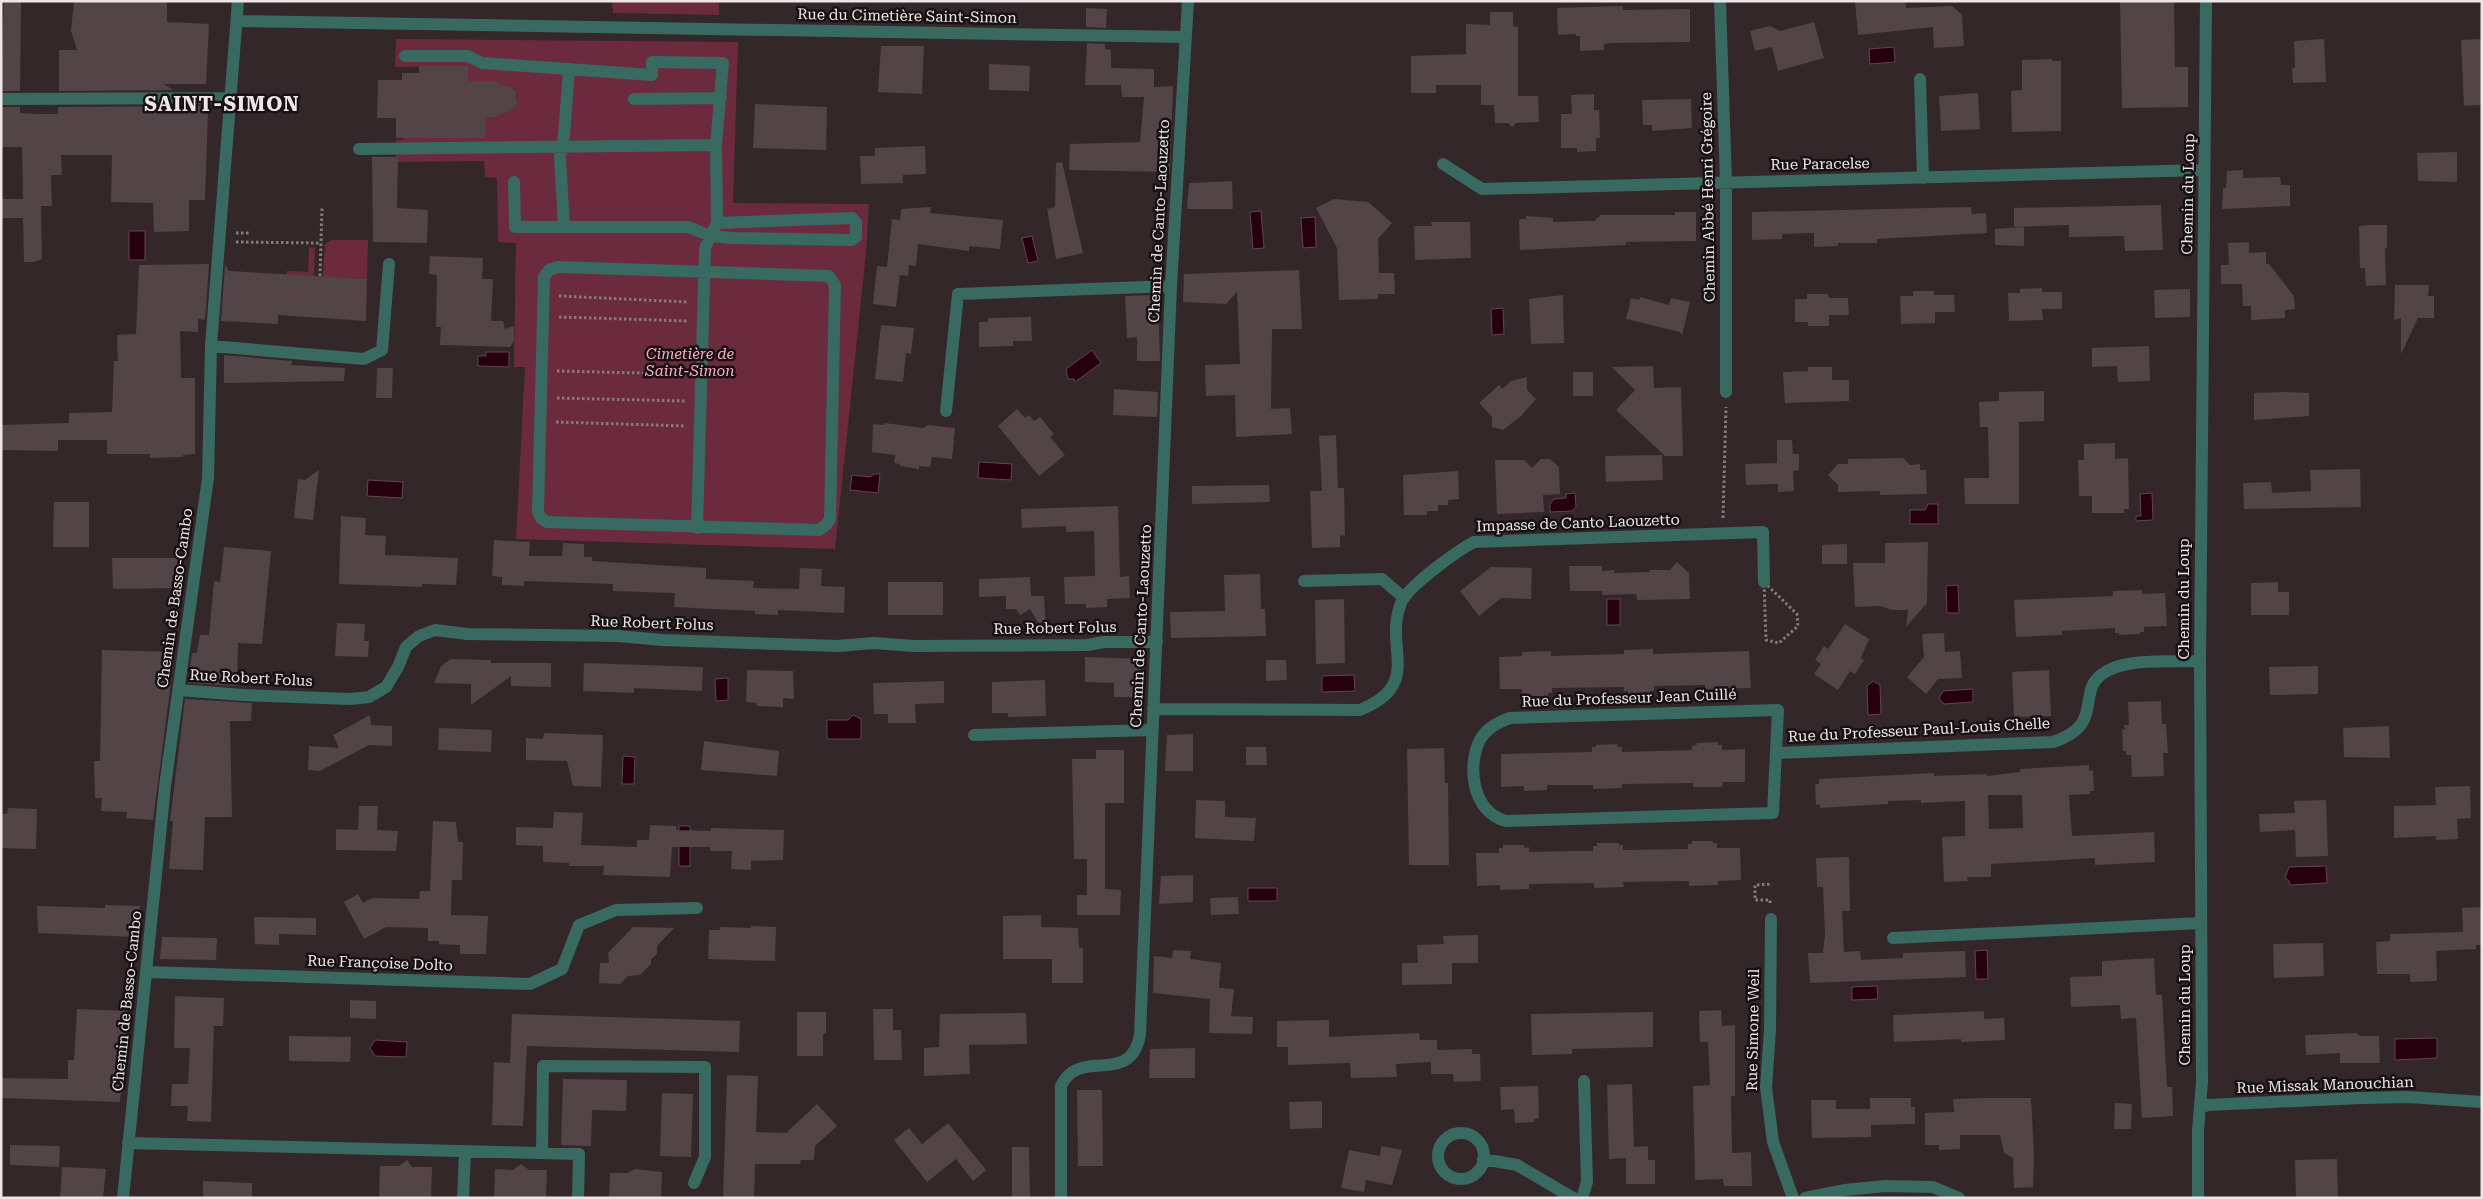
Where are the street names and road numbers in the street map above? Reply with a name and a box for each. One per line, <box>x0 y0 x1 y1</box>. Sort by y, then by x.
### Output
street label: Rue du Cimetière Saint-Simon <box>797 5 1017 27</box>
street label: Chemin Abbé Henri Grégoire <box>1697 92 1719 302</box>
street label: Chemin de Canto-Laouzetto <box>1145 119 1173 323</box>
street label: Chemin du Loup <box>2178 133 2198 255</box>
street label: Rue Paracelse <box>1770 154 1870 174</box>
street label: Chemin de Basso-Cambo <box>153 507 197 689</box>
street label: Impasse de Canto Laouzetto <box>1476 510 1680 536</box>
street label: Chemin de Canto-Laouzetto <box>1127 524 1155 728</box>
street label: Chemin du Loup <box>2175 538 2193 660</box>
street label: Rue Robert Folus <box>590 612 714 634</box>
street label: Rue Robert Folus <box>993 618 1117 638</box>
street label: Rue Robert Folus <box>189 666 313 690</box>
street label: Rue du Professeur Jean Cuillé <box>1521 685 1737 711</box>
street label: Rue du Professeur Paul-Louis Chelle <box>1788 714 2050 746</box>
street label: Chemin de Basso-Cambo <box>109 910 145 1092</box>
street label: Chemin du Loup <box>2176 944 2194 1066</box>
street label: Rue Françoise Dolto <box>307 951 453 975</box>
street label: Rue Simone Weil <box>1743 968 1763 1091</box>
street label: Rue Missak Manouchian <box>2236 1073 2414 1097</box>

